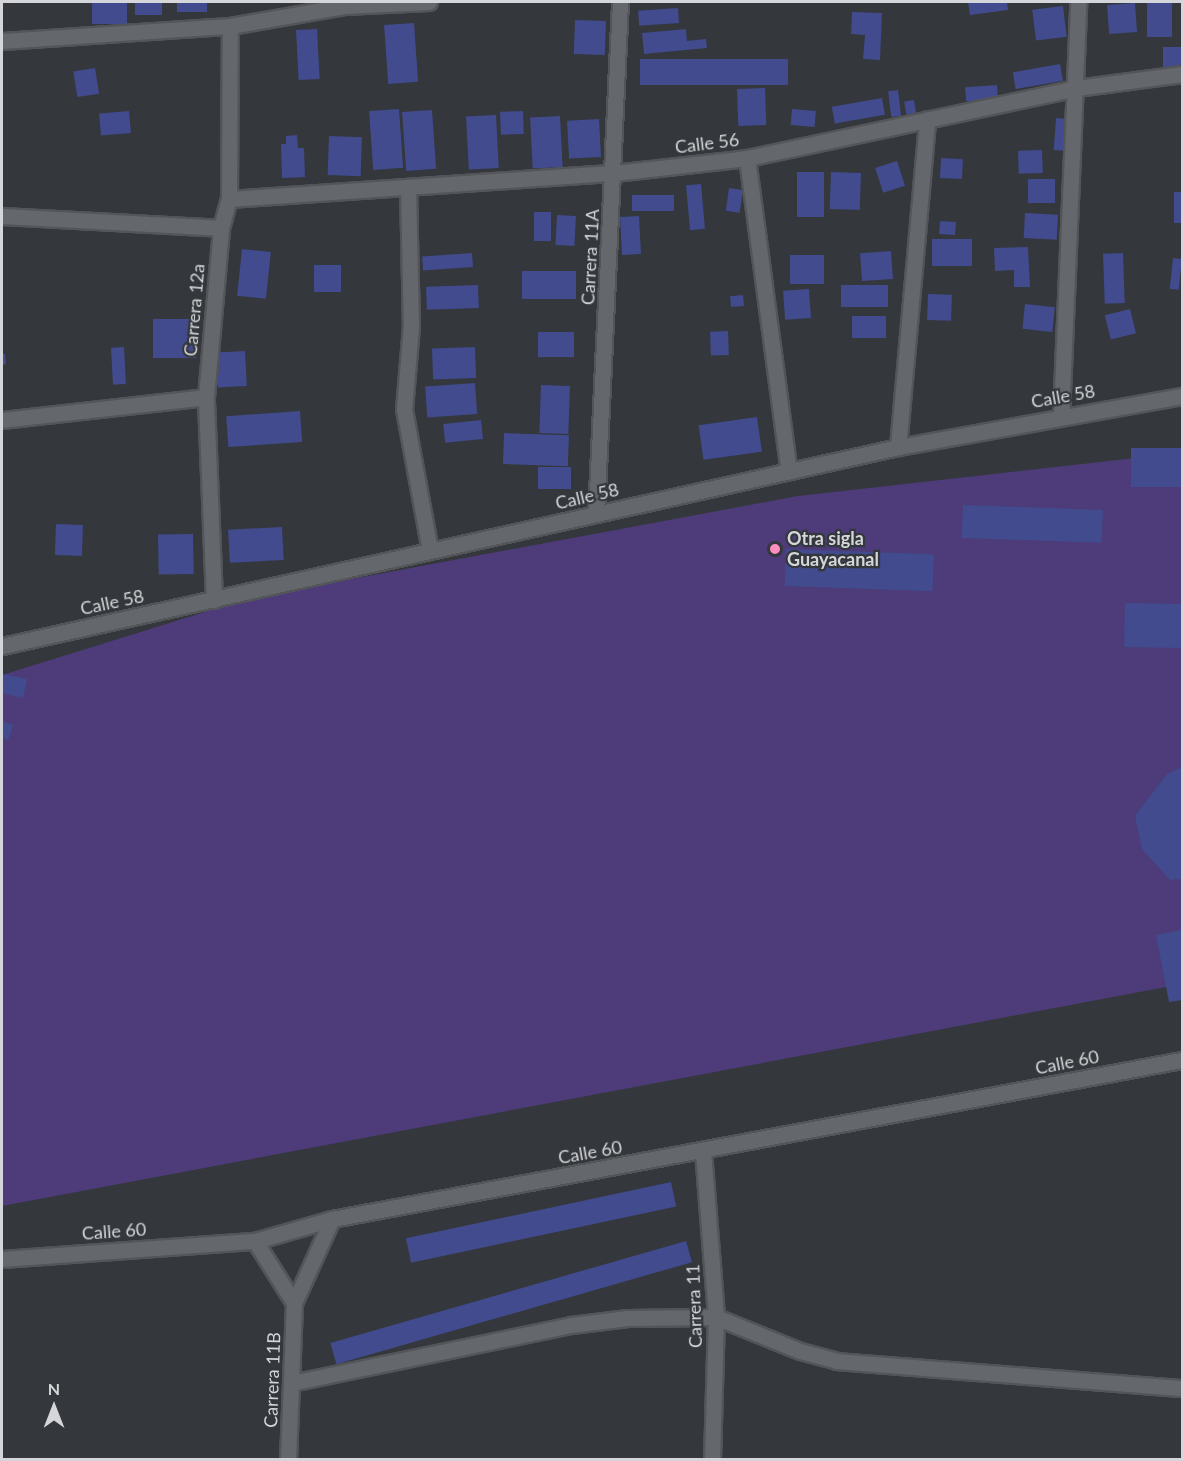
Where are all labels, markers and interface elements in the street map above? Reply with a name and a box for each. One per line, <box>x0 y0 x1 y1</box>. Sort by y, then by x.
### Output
street label: Calle 56 <box>674 128 740 158</box>
street label: Carrera 11A <box>577 208 603 306</box>
street label: Carrera 12a <box>179 263 209 357</box>
street label: Calle 58 <box>1029 380 1097 412</box>
street label: Calle 58 <box>553 478 621 514</box>
place label: Otra sigla Guayacanal <box>787 528 879 570</box>
marker: Otra sigla Guayacanal <box>768 542 782 556</box>
street label: Calle 58 <box>78 585 146 619</box>
street label: Calle 60 <box>1033 1045 1101 1079</box>
street label: Calle 60 <box>556 1136 624 1168</box>
street label: Calle 60 <box>81 1218 147 1244</box>
street label: Carrera 11 <box>682 1264 706 1348</box>
street label: Carrera 11B <box>260 1332 284 1428</box>
north arrow <box>24 1377 84 1437</box>
text: N <box>48 1379 60 1398</box>

